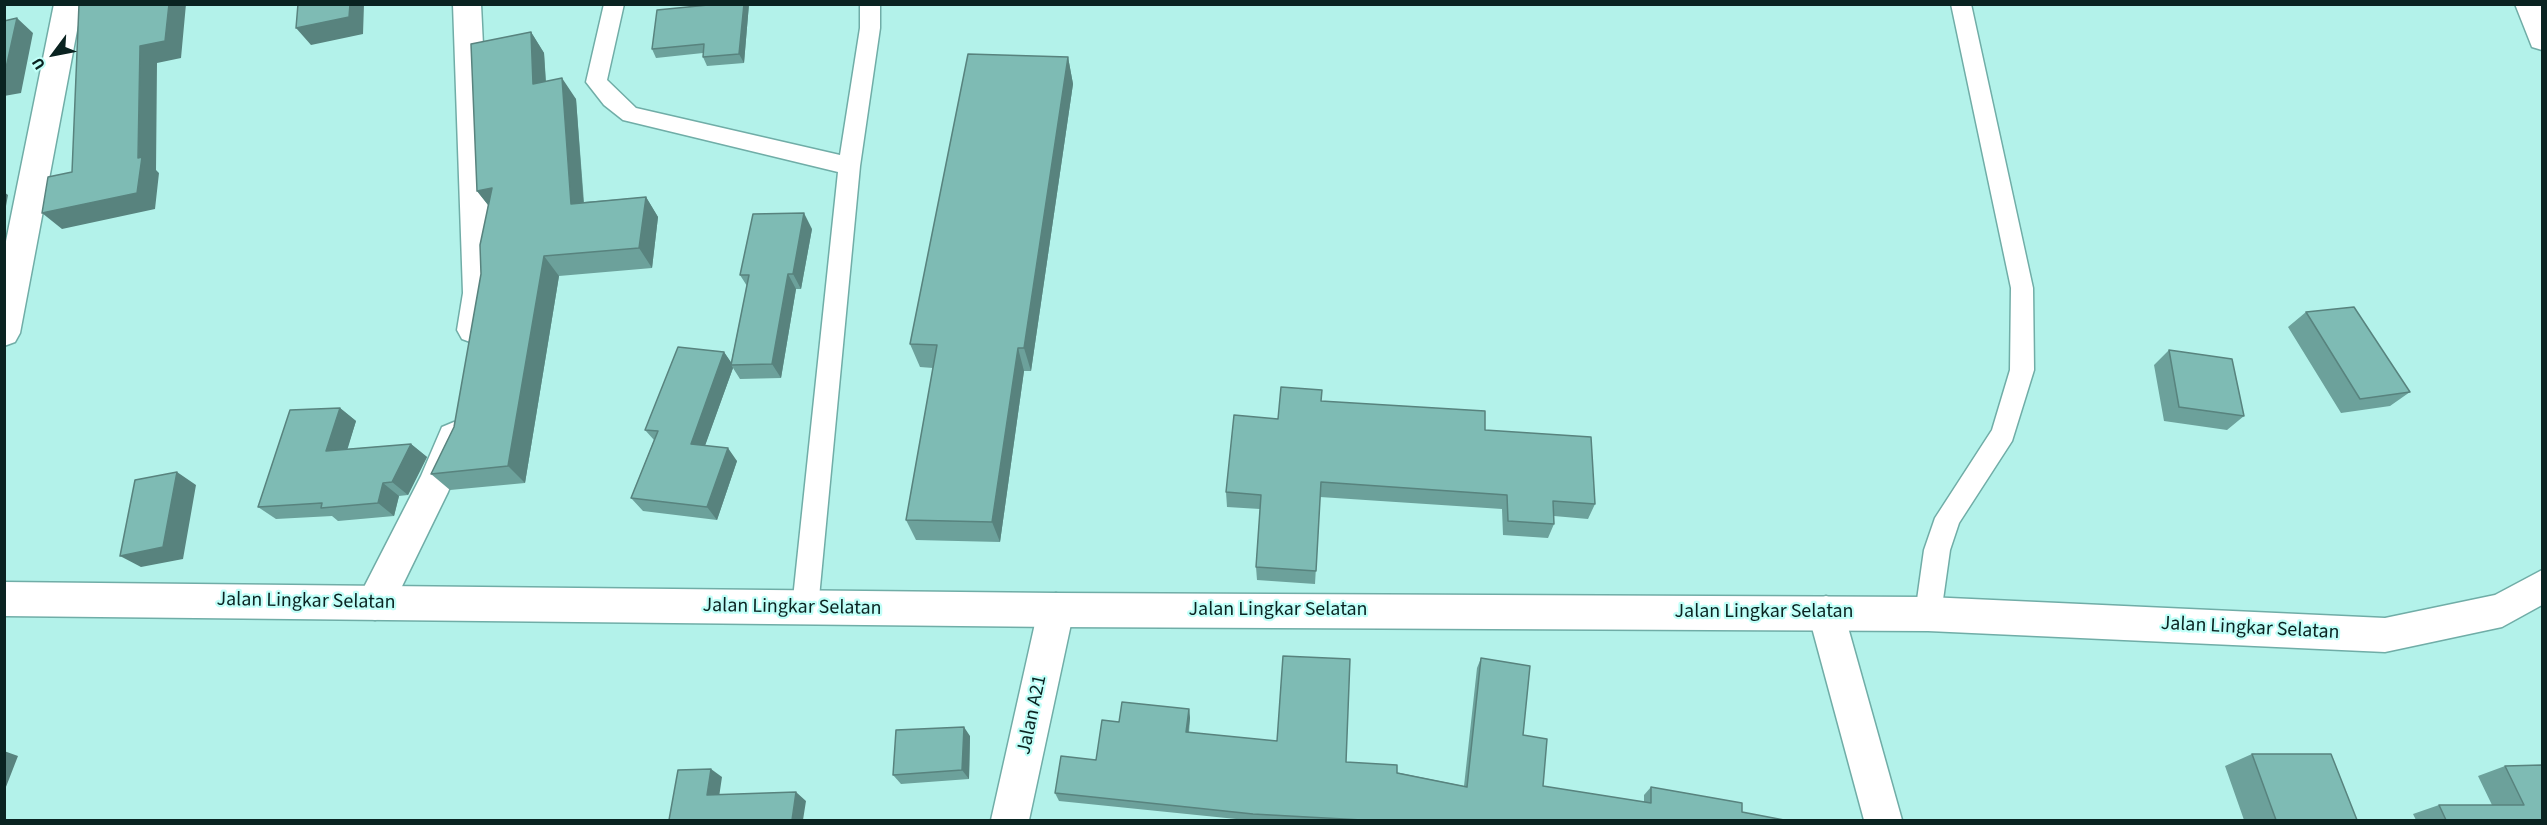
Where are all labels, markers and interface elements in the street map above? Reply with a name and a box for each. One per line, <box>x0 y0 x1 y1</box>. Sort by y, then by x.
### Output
north arrow <box>24 24 84 84</box>
text: U <box>27 53 51 74</box>
street label: Jalan Lingkar Selatan <box>216 588 396 616</box>
street label: Jalan Lingkar Selatan <box>702 594 882 622</box>
street label: Jalan Lingkar Selatan <box>1188 599 1368 623</box>
street label: Jalan Lingkar Selatan <box>1674 601 1854 625</box>
street label: Jalan Lingkar Selatan <box>2160 612 2340 646</box>
street label: Jalan A21 <box>1013 673 1053 757</box>

